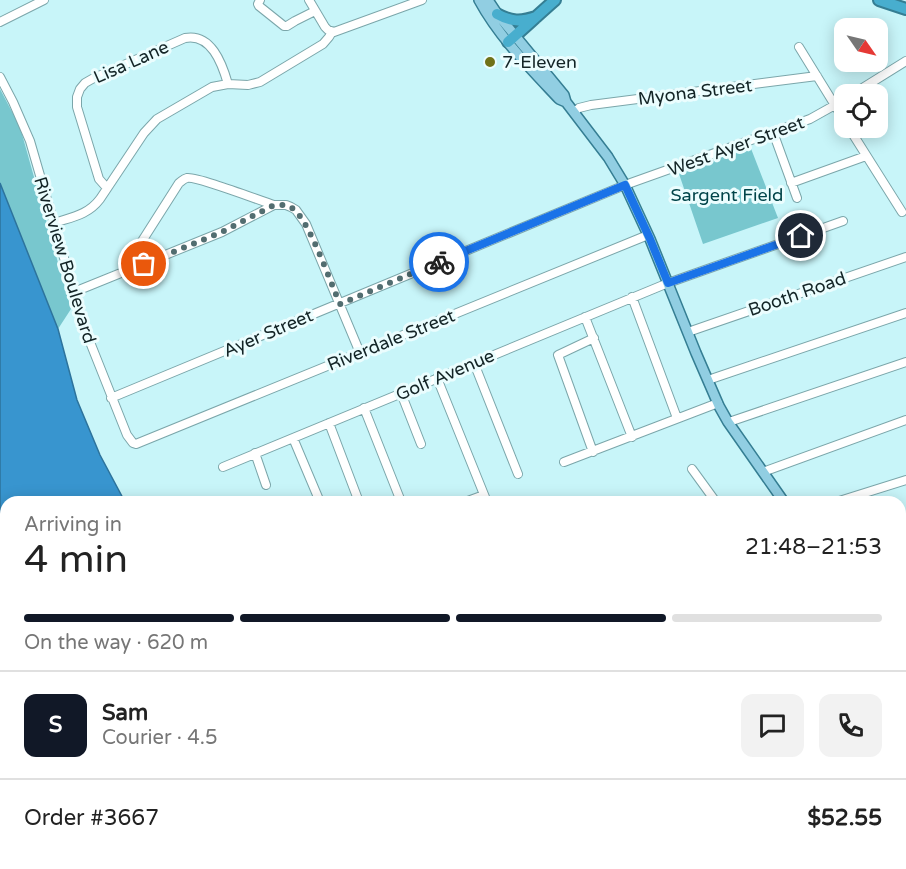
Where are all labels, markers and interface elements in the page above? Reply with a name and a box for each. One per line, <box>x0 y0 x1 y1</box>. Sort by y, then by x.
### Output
north arrow <box>834 18 888 72</box>
map controls <box>834 18 888 138</box>
street label: Lisa Lane <box>90 36 172 88</box>
place label: 7-Eleven <box>502 51 577 73</box>
marker: 7-Eleven <box>483 55 497 69</box>
street label: Myona Street <box>637 74 753 110</box>
button: locate <box>834 84 888 138</box>
street label: West Ayer Street <box>665 111 807 181</box>
street label: Riverview Boulevard <box>29 174 101 346</box>
park label: Sargent Field <box>671 184 783 206</box>
pin <box>775 210 826 261</box>
icon: home <box>784 219 817 252</box>
courier <box>409 232 469 292</box>
pin <box>118 238 169 289</box>
icon: bike <box>423 246 456 279</box>
icon: bag <box>127 247 160 280</box>
street label: Booth Road <box>745 267 849 321</box>
street label: Ayer Street <box>220 304 316 362</box>
street label: Riverdale Street <box>324 304 458 376</box>
street label: Golf Avenue <box>392 344 498 406</box>
text: Arriving in <box>24 513 122 537</box>
text: 21:48–21:53 <box>745 534 882 560</box>
text: 4 min <box>24 536 128 583</box>
text: On the way · 620 m <box>24 631 208 655</box>
button: chat <box>741 694 804 757</box>
button: phone <box>819 694 882 757</box>
text: Sam <box>102 700 148 726</box>
text: S <box>49 712 62 738</box>
text: Courier · 4.5 <box>102 726 217 750</box>
text: Order #3667 <box>24 805 159 831</box>
text: $52.55 <box>807 805 882 831</box>

